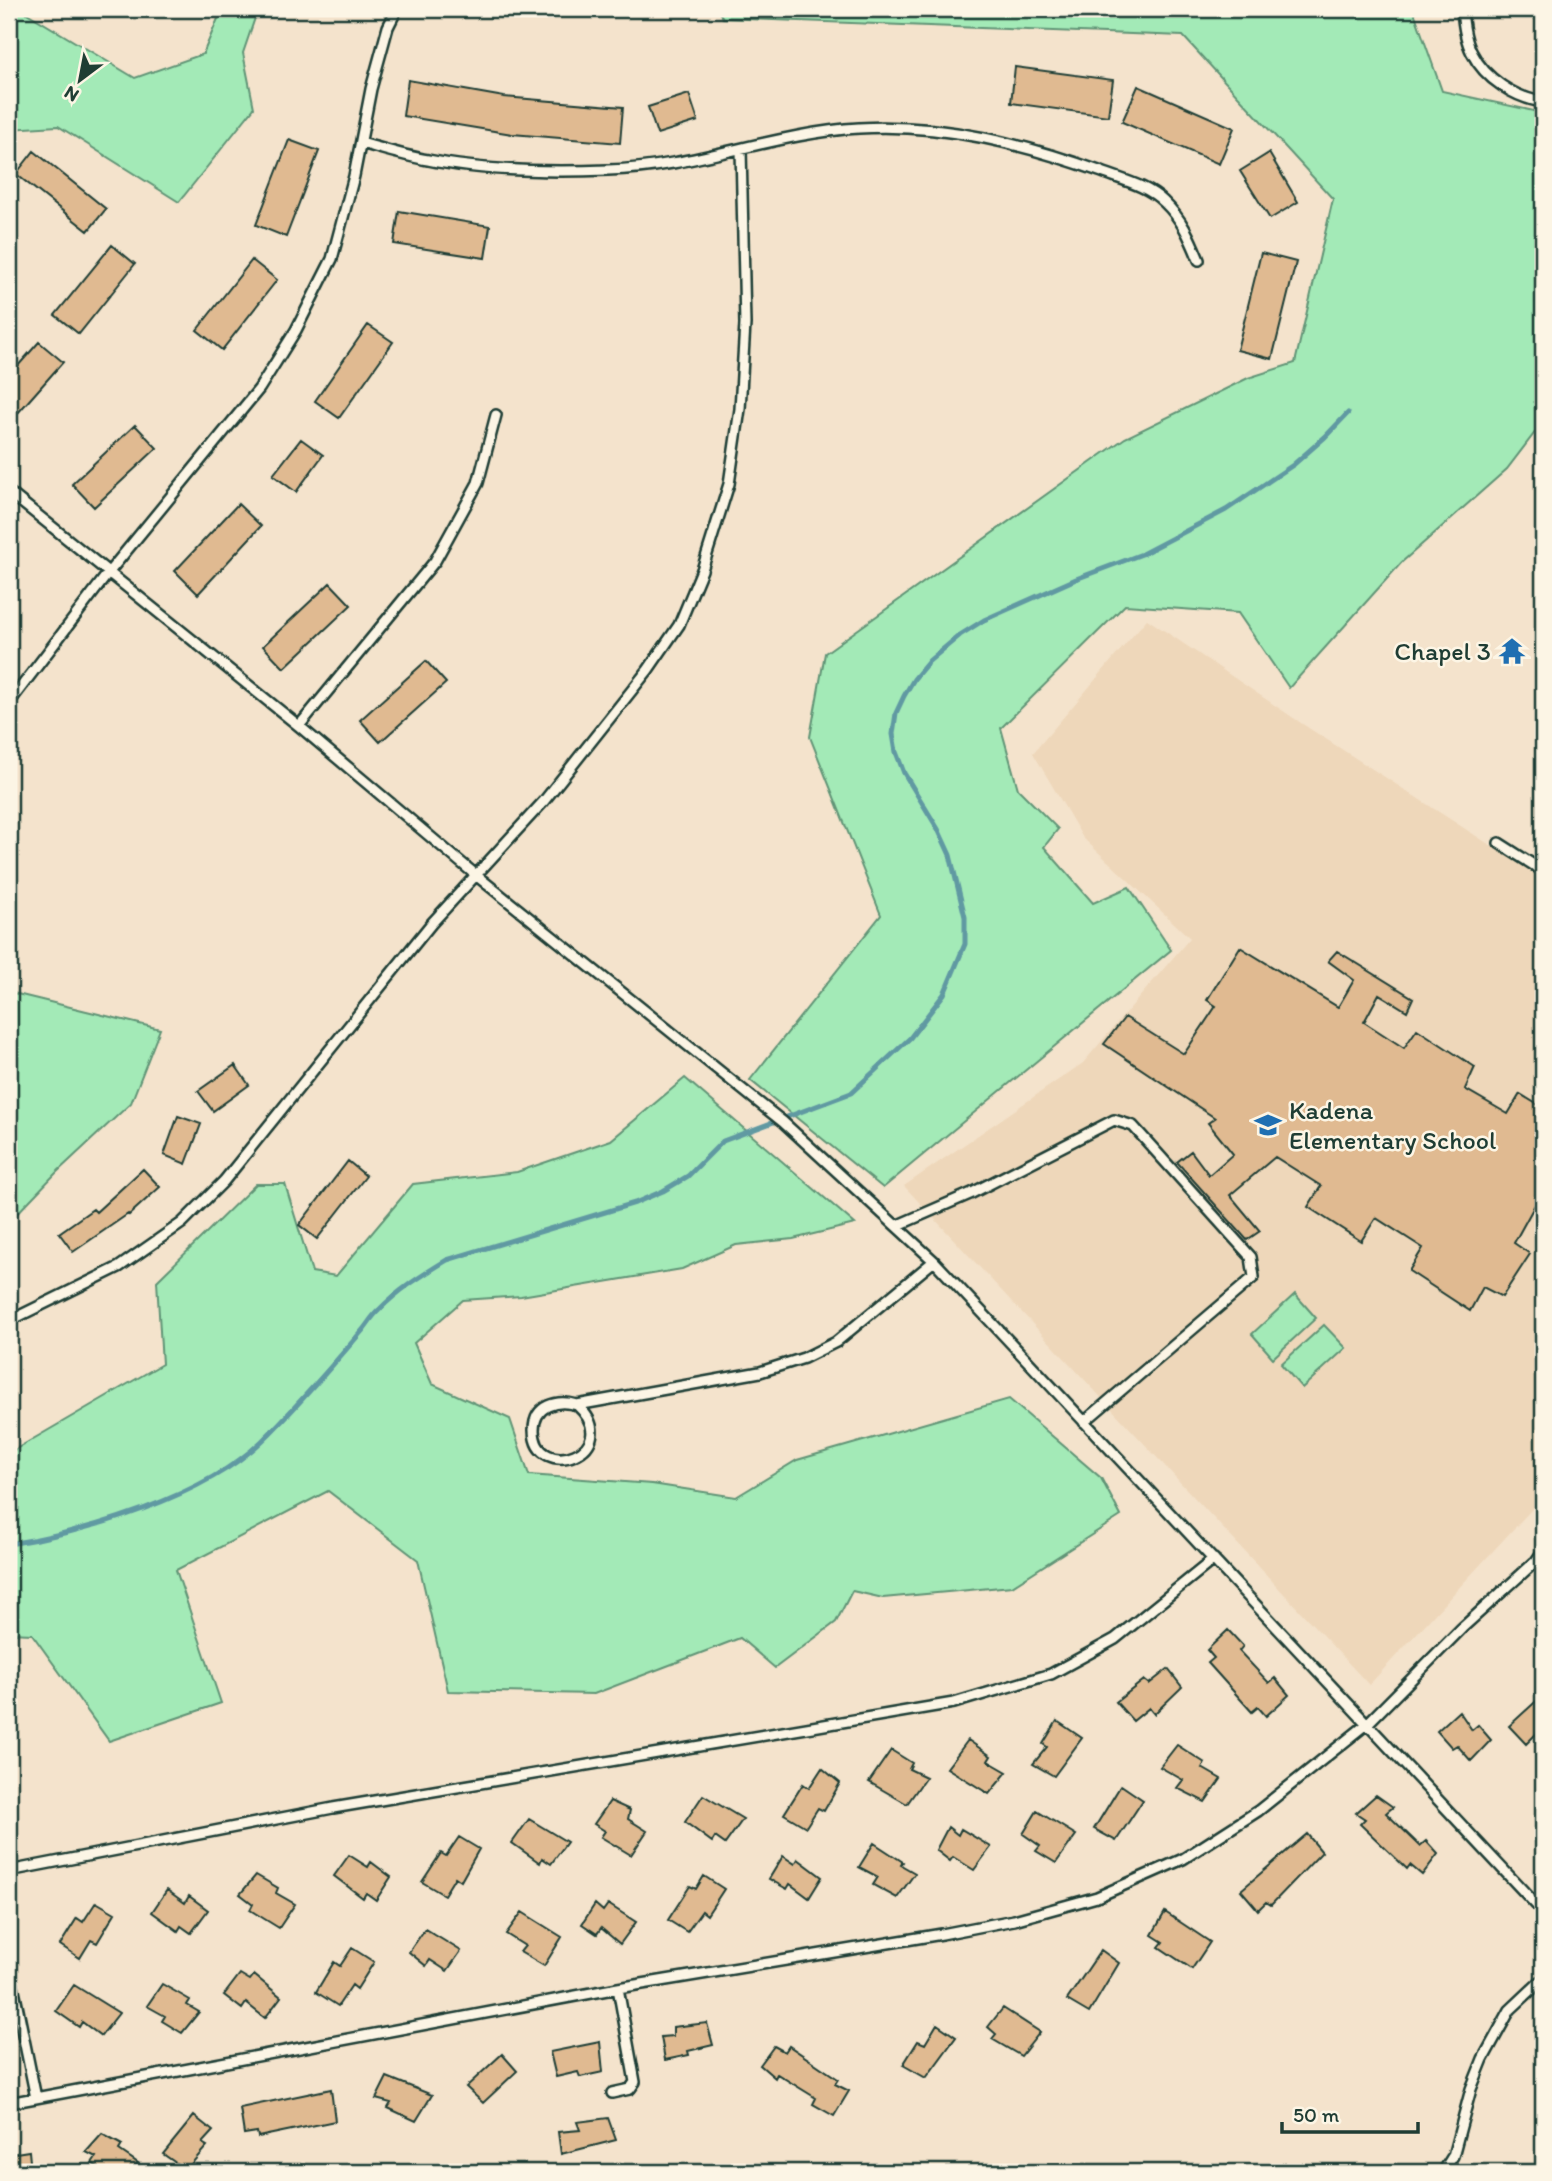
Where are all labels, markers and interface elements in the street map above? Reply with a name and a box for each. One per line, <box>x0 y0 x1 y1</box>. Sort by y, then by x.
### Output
north arrow <box>46 46 116 116</box>
text: N <box>60 81 83 107</box>
place label: Chapel 3 <box>1394 635 1491 667</box>
temple icon: Chapel 3 <box>1497 636 1527 666</box>
place label: Kadena Elementary School <box>1289 1094 1496 1156</box>
school or university icon: Kadena Elementary School <box>1253 1110 1283 1140</box>
scale bar <box>1282 2090 1419 2134</box>
text: 50 m <box>1293 2102 1340 2127</box>

